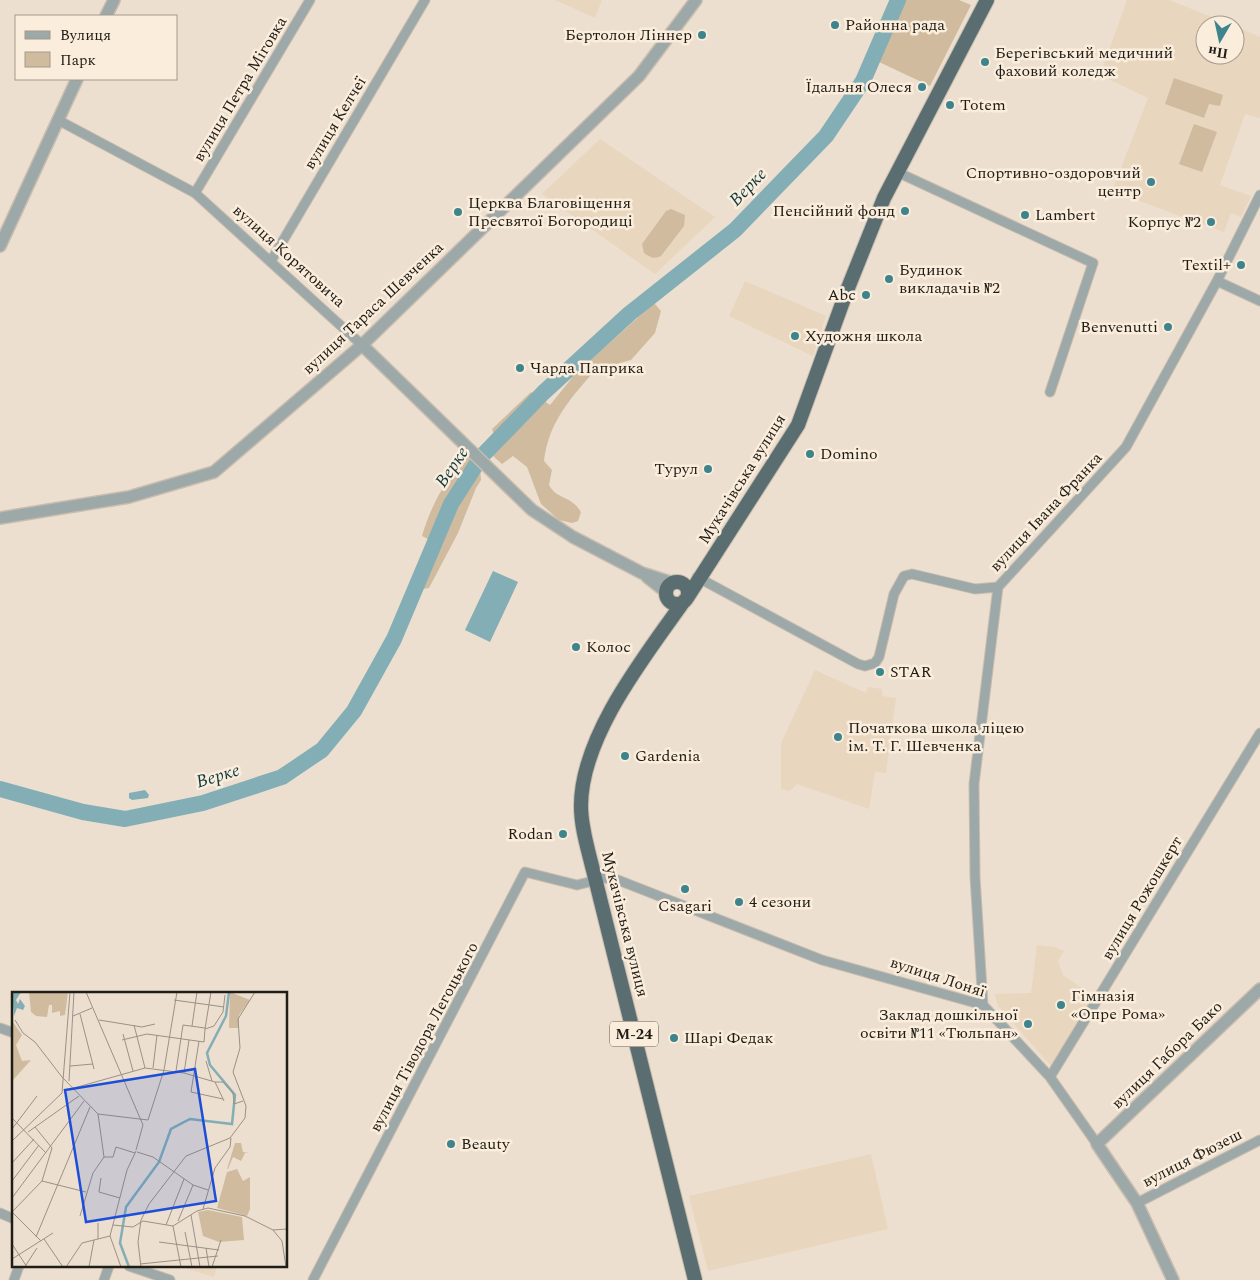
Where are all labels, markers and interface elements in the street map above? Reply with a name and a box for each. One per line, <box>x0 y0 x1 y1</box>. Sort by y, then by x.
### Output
street label: вулиця Петра Міговка <box>187 12 293 166</box>
place label: Районна рада <box>845 13 945 37</box>
legend <box>15 15 178 80</box>
north arrow <box>1195 15 1245 65</box>
marker: Районна рада <box>829 19 841 31</box>
place label: Бертолон Ліннер <box>565 23 692 47</box>
text: Вулиця <box>60 24 111 47</box>
marker: Бертолон Ліннер <box>696 29 708 41</box>
text: Пн <box>1206 40 1230 64</box>
place label: Берегівський медичний фаховий коледж <box>995 41 1173 83</box>
text: Парк <box>60 49 96 72</box>
marker: Берегівський медичний фаховий коледж <box>979 56 991 68</box>
street label: вулиця Келчеї <box>298 72 372 174</box>
place label: Їдальня Олеся <box>805 75 912 99</box>
marker: Їдальня Олеся <box>916 81 928 93</box>
place label: Totem <box>960 93 1006 117</box>
marker: Totem <box>944 99 956 111</box>
place label: Спортивно-оздоровчий центр <box>966 161 1141 203</box>
water label: Верке <box>723 162 773 212</box>
marker: Спортивно-оздоровчий центр <box>1145 176 1157 188</box>
place label: Церква Благовіщення Пресвятої Богородиці <box>468 191 633 233</box>
street label: вулиця Корятовича <box>227 199 351 313</box>
place label: Пенсійний фонд <box>773 199 895 223</box>
place label: Lambert <box>1035 203 1096 227</box>
marker: Пенсійний фонд <box>899 205 911 217</box>
marker: Церква Благовіщення Пресвятої Богородиці <box>452 206 464 218</box>
marker: Lambert <box>1019 209 1031 221</box>
place label: Корпус №2 <box>1127 210 1201 234</box>
marker: Корпус №2 <box>1205 216 1217 228</box>
street label: вулиця Тараса Шевченка <box>297 236 449 380</box>
place label: Textil+ <box>1182 253 1231 277</box>
place label: Будинок викладачів №2 <box>899 258 1000 300</box>
marker: Textil+ <box>1235 259 1247 271</box>
marker: Будинок викладачів №2 <box>883 273 895 285</box>
place label: Abc <box>828 283 856 307</box>
marker: Abc <box>860 289 872 301</box>
place label: Benvenutti <box>1080 315 1158 339</box>
marker: Benvenutti <box>1162 321 1174 333</box>
place label: Художня школа <box>805 324 922 348</box>
marker: Художня школа <box>789 330 801 342</box>
place label: Чарда Паприка <box>530 356 644 380</box>
marker: Чарда Паприка <box>514 362 526 374</box>
street label: Мукачівська вулиця <box>692 409 792 549</box>
water label: Верке <box>428 441 476 493</box>
place label: Domino <box>820 442 878 466</box>
street label: вулиця Івана Франка <box>984 447 1108 577</box>
marker: Domino <box>804 448 816 460</box>
place label: Турул <box>654 457 698 481</box>
marker: Турул <box>702 463 714 475</box>
place label: Колос <box>586 635 631 659</box>
marker: Колос <box>570 641 582 653</box>
place label: STAR <box>890 660 932 684</box>
marker: STAR <box>874 666 886 678</box>
place label: Початкова школа ліцею ім. Т. Г. Шевченка <box>848 716 1024 758</box>
marker: Початкова школа ліцею ім. Т. Г. Шевченка <box>832 731 844 743</box>
place label: Gardenia <box>635 744 700 768</box>
marker: Gardenia <box>619 750 631 762</box>
water label: Верке <box>193 757 243 795</box>
place label: Rodan <box>508 822 553 846</box>
marker: Rodan <box>557 828 569 840</box>
street label: вулиця Рожошкерт <box>1095 831 1189 965</box>
street label: Мукачівська вулиця <box>595 849 655 999</box>
marker: Csagari <box>679 883 691 895</box>
place label: 4 сезони <box>749 890 811 914</box>
place label: Csagari <box>658 894 712 918</box>
marker: 4 сезони <box>733 896 745 908</box>
street label: вулиця Тіводора Легоцького <box>364 938 484 1136</box>
street label: вулиця Лоняї <box>887 950 989 1004</box>
place label: Гімназія «Опре Рома» <box>1071 984 1165 1026</box>
inset map <box>12 992 288 1268</box>
street label: вулиця Габора Бако <box>1106 995 1228 1115</box>
marker: Гімназія «Опре Рома» <box>1055 999 1067 1011</box>
place label: Заклад дошкільної освіти №11 «Тюльпан» <box>860 1003 1018 1045</box>
marker: Заклад дошкільної освіти №11 «Тюльпан» <box>1022 1018 1034 1030</box>
road number: М-24 <box>610 1022 658 1046</box>
place label: Шарі Федак <box>684 1026 773 1050</box>
marker: Шарі Федак <box>668 1032 680 1044</box>
street label: вулиця Фюзеш <box>1138 1122 1246 1193</box>
place label: Beauty <box>461 1132 511 1156</box>
marker: Beauty <box>445 1138 457 1150</box>

